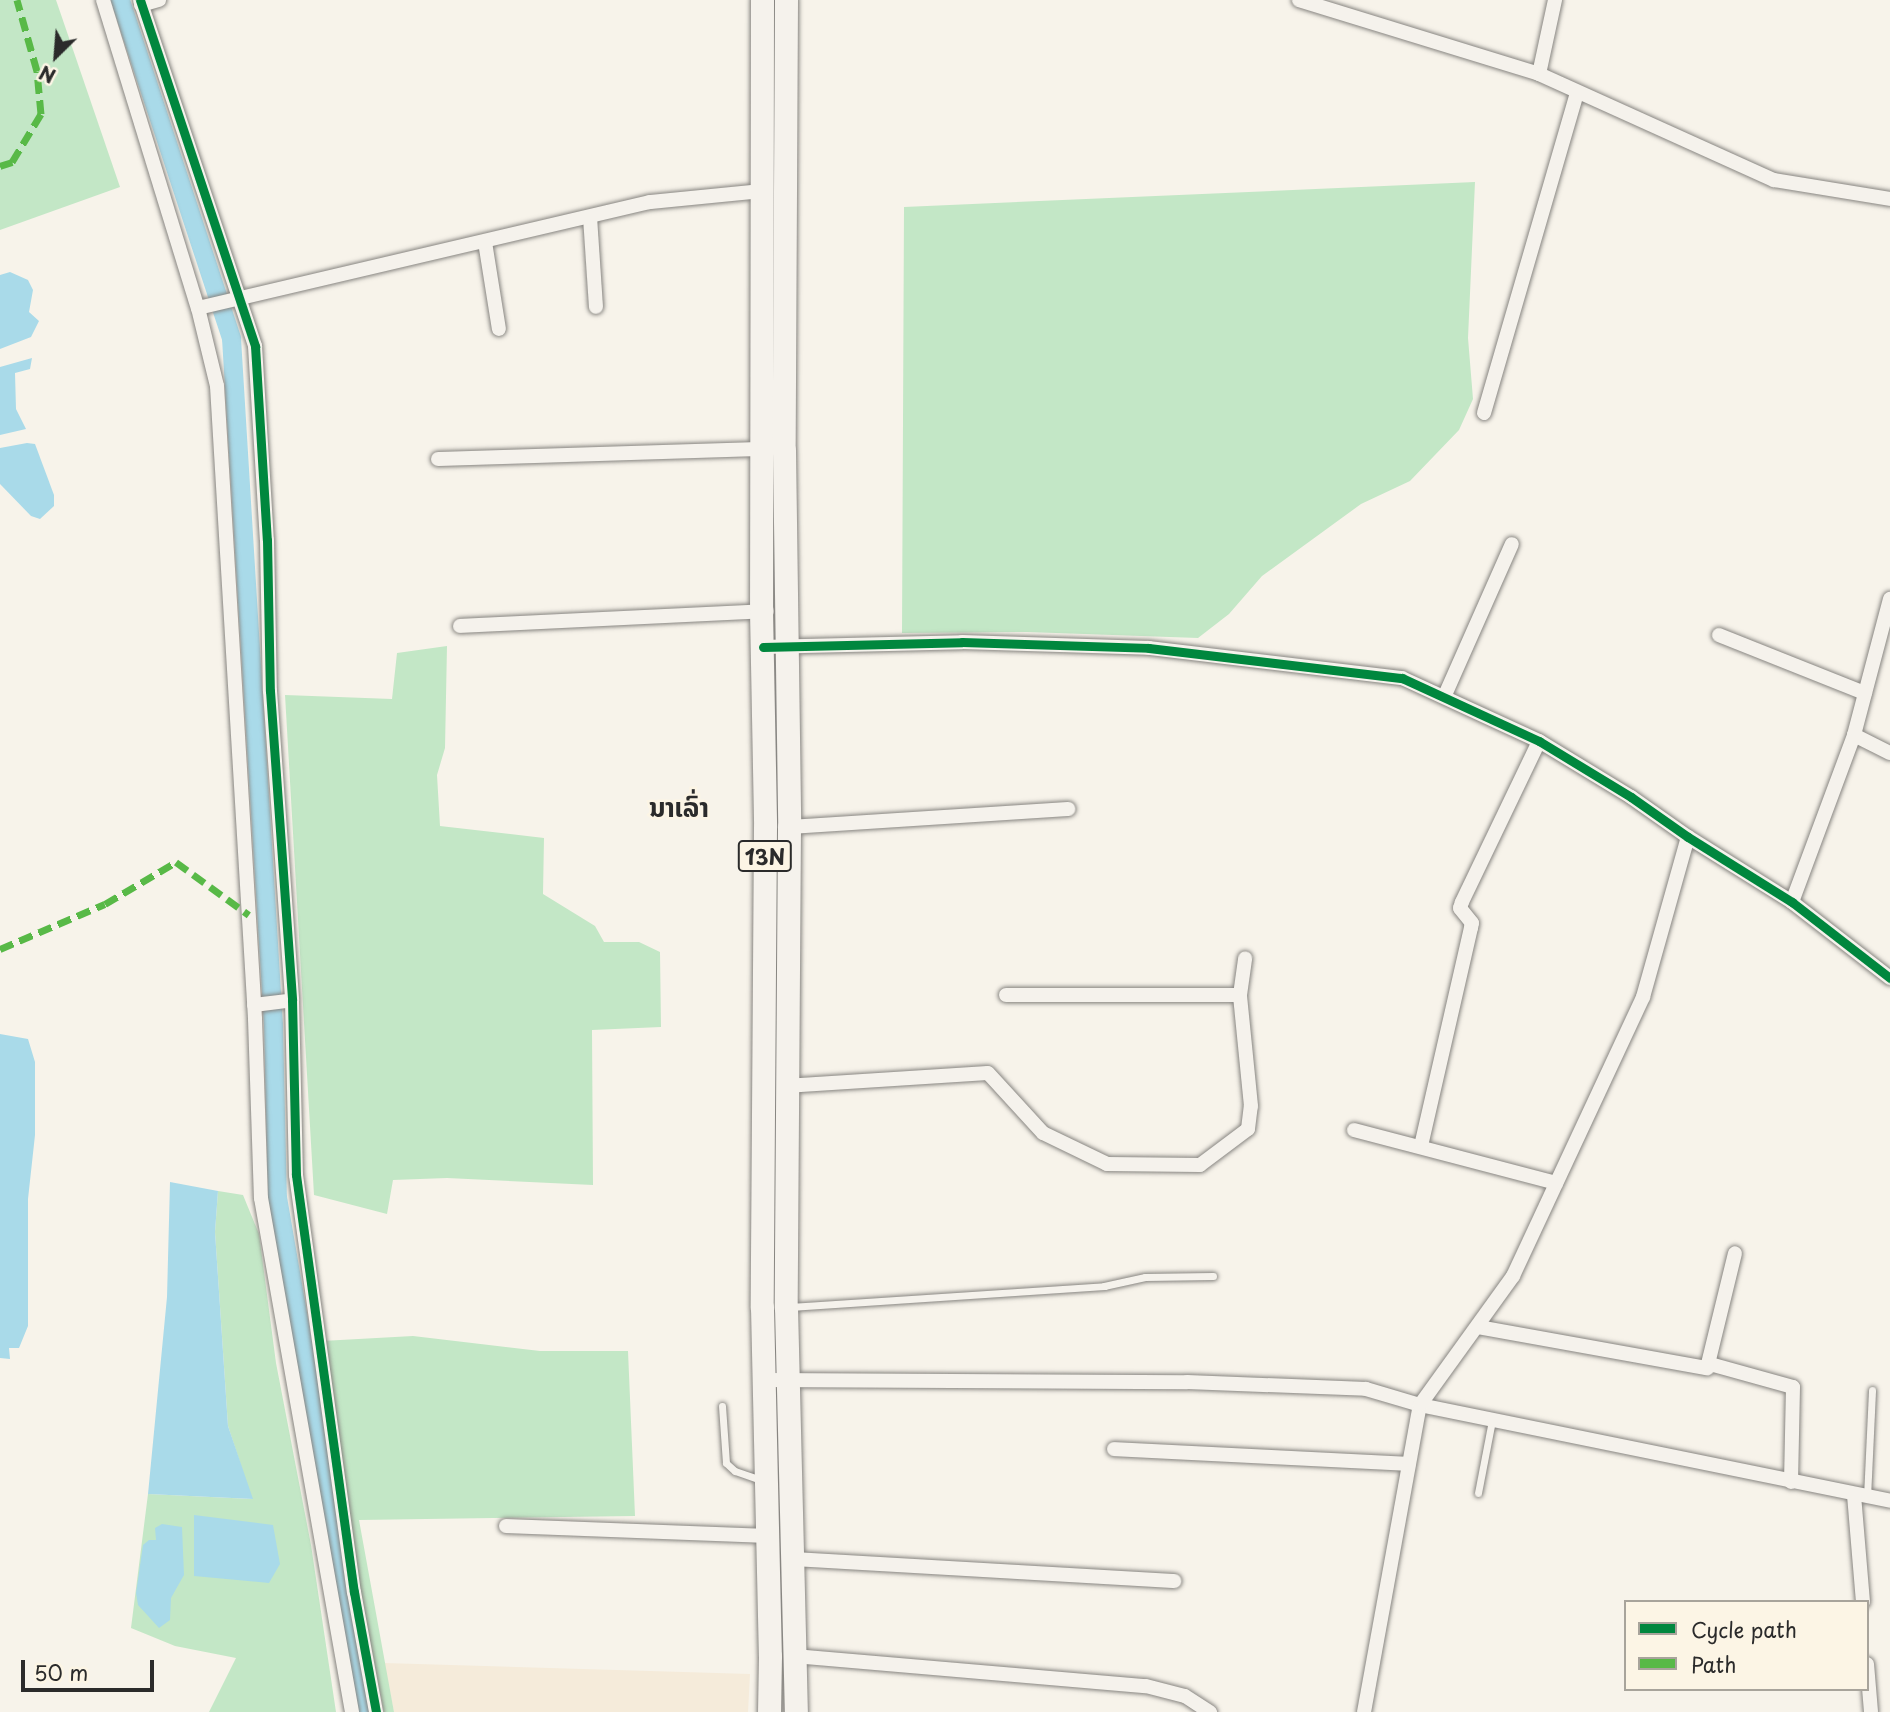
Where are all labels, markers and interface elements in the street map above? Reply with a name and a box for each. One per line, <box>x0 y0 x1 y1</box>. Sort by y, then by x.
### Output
north arrow <box>21 21 91 91</box>
text: N <box>34 59 60 91</box>
district label: ນາເລົ່າ <box>649 791 709 823</box>
road number: 13N <box>737 838 793 874</box>
legend <box>1624 1600 1869 1691</box>
text: Cycle path <box>1691 1613 1797 1645</box>
scale bar <box>24 1646 158 1690</box>
text: Path <box>1691 1648 1736 1680</box>
text: 50 m <box>34 1656 88 1688</box>

